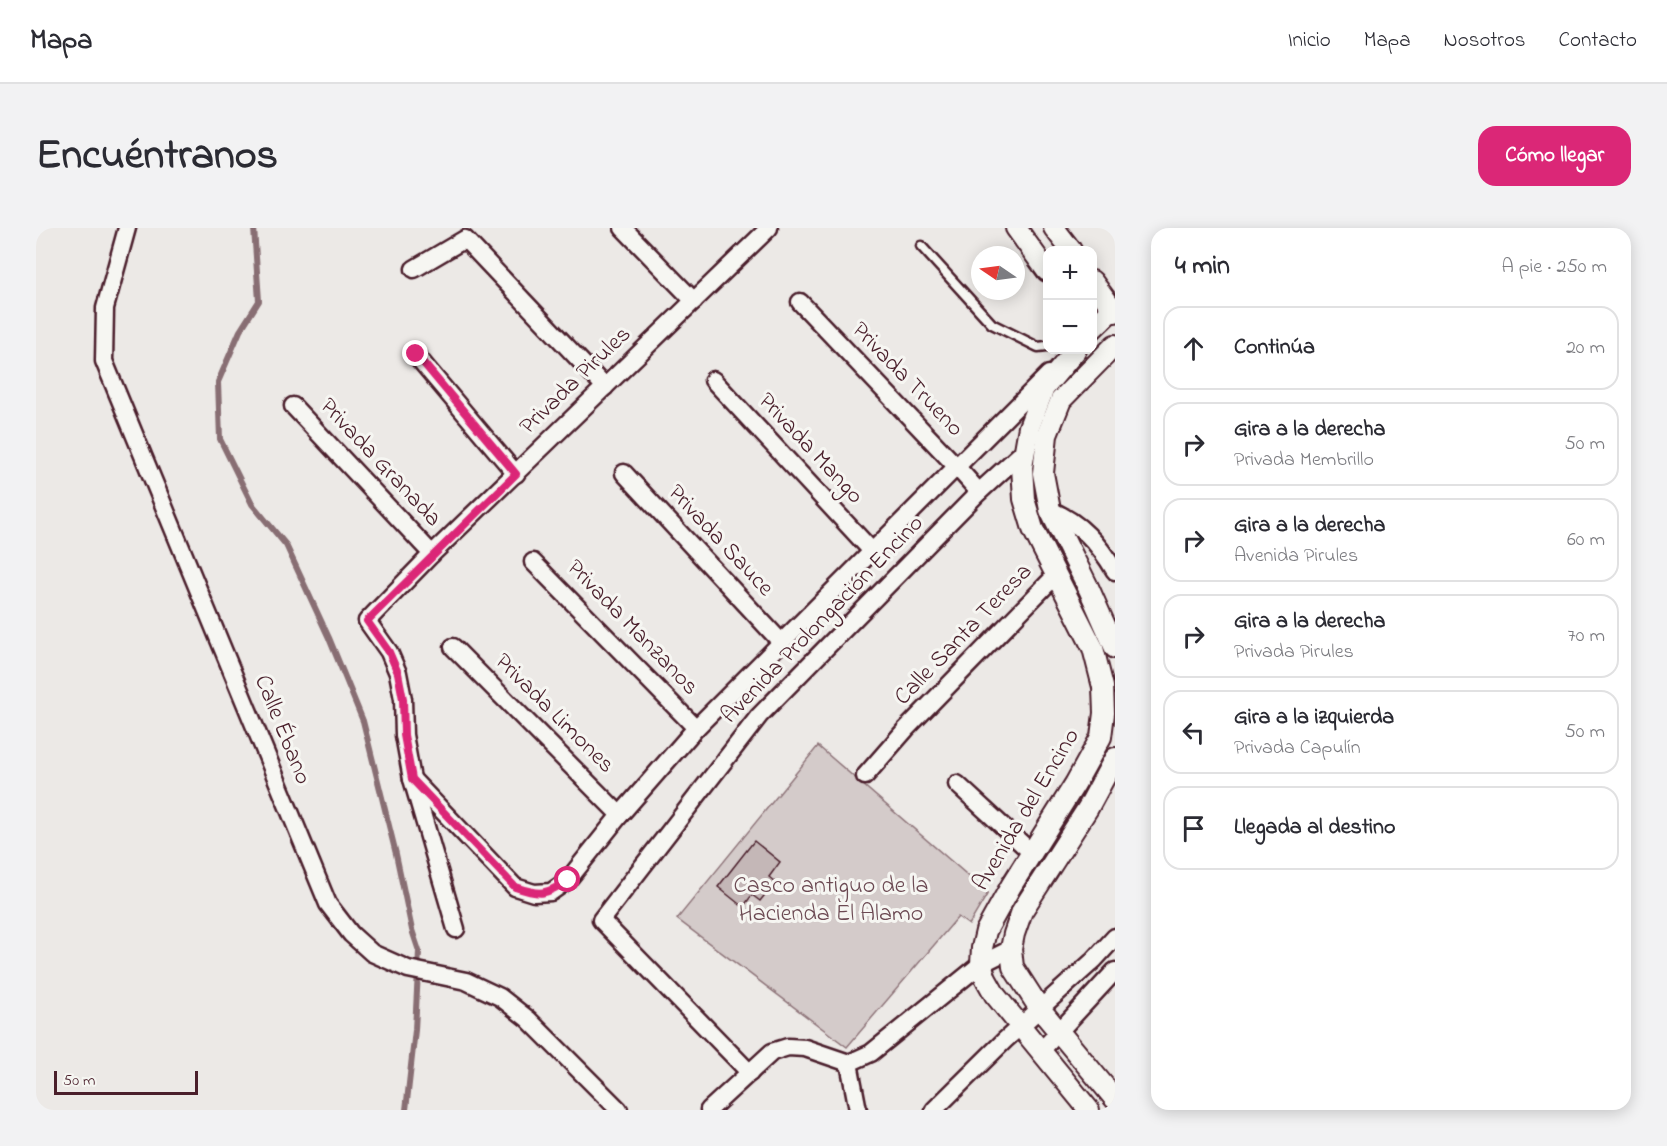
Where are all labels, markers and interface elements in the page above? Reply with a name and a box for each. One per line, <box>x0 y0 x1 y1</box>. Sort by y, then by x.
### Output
text: Mapa <box>30 21 92 62</box>
text: Inicio <box>1288 26 1331 56</box>
text: Mapa <box>1364 26 1411 56</box>
text: Nosotros <box>1444 26 1526 56</box>
text: Contacto <box>1559 26 1637 56</box>
text: Encuéntranos <box>36 126 278 187</box>
button: Cómo llegar <box>1478 126 1631 186</box>
north arrow <box>971 246 1025 300</box>
map controls <box>1043 246 1097 354</box>
button: + <box>1043 246 1097 300</box>
text: 4 min <box>1175 248 1230 286</box>
text: A pie · 250 m <box>1501 253 1607 282</box>
button: − <box>1043 300 1097 354</box>
street label: Privada Trueno <box>843 314 971 446</box>
street label: Privada Pirules <box>512 318 640 444</box>
icon: ahead <box>1177 332 1210 365</box>
text: Continúa <box>1234 332 1315 364</box>
text: 20 m <box>1566 334 1605 363</box>
route end <box>402 340 428 366</box>
street label: Privada Mango <box>749 385 871 513</box>
street label: Privada Granada <box>311 391 449 535</box>
text: Gira a la derecha <box>1234 414 1385 446</box>
icon: right <box>1177 428 1210 461</box>
text: 50 m <box>1564 430 1605 459</box>
text: Privada Membrillo <box>1234 446 1374 475</box>
street label: Privada Sauce <box>659 477 781 605</box>
street label: Avenida Prolongación Encino <box>714 508 932 732</box>
text: Gira a la derecha <box>1234 510 1385 542</box>
icon: right <box>1177 524 1210 557</box>
text: 60 m <box>1567 526 1605 555</box>
text: Avenida Pirules <box>1234 542 1358 571</box>
street label: Privada Manzanos <box>558 552 706 704</box>
street label: Calle Santa Teresa <box>887 556 1041 714</box>
text: Gira a la derecha <box>1234 606 1385 638</box>
icon: right <box>1177 620 1210 653</box>
text: 70 m <box>1568 622 1605 651</box>
text: Privada Pirules <box>1234 638 1354 667</box>
street label: Privada Limones <box>486 646 622 782</box>
street label: Calle Ébano <box>244 670 320 790</box>
text: Gira a la izquierda <box>1234 702 1394 734</box>
icon: left <box>1177 716 1210 749</box>
text: 50 m <box>1564 718 1605 747</box>
street label: Avenida del Encino <box>965 722 1089 898</box>
text: Privada Capulín <box>1234 734 1361 763</box>
icon: arrive <box>1177 812 1210 845</box>
text: Llegada al destino <box>1234 812 1395 844</box>
route start <box>554 866 580 892</box>
park label: Casco antiguo de la Hacienda El Alamo <box>734 869 928 932</box>
scale bar <box>54 1068 198 1096</box>
text: 50 m <box>63 1069 95 1093</box>

